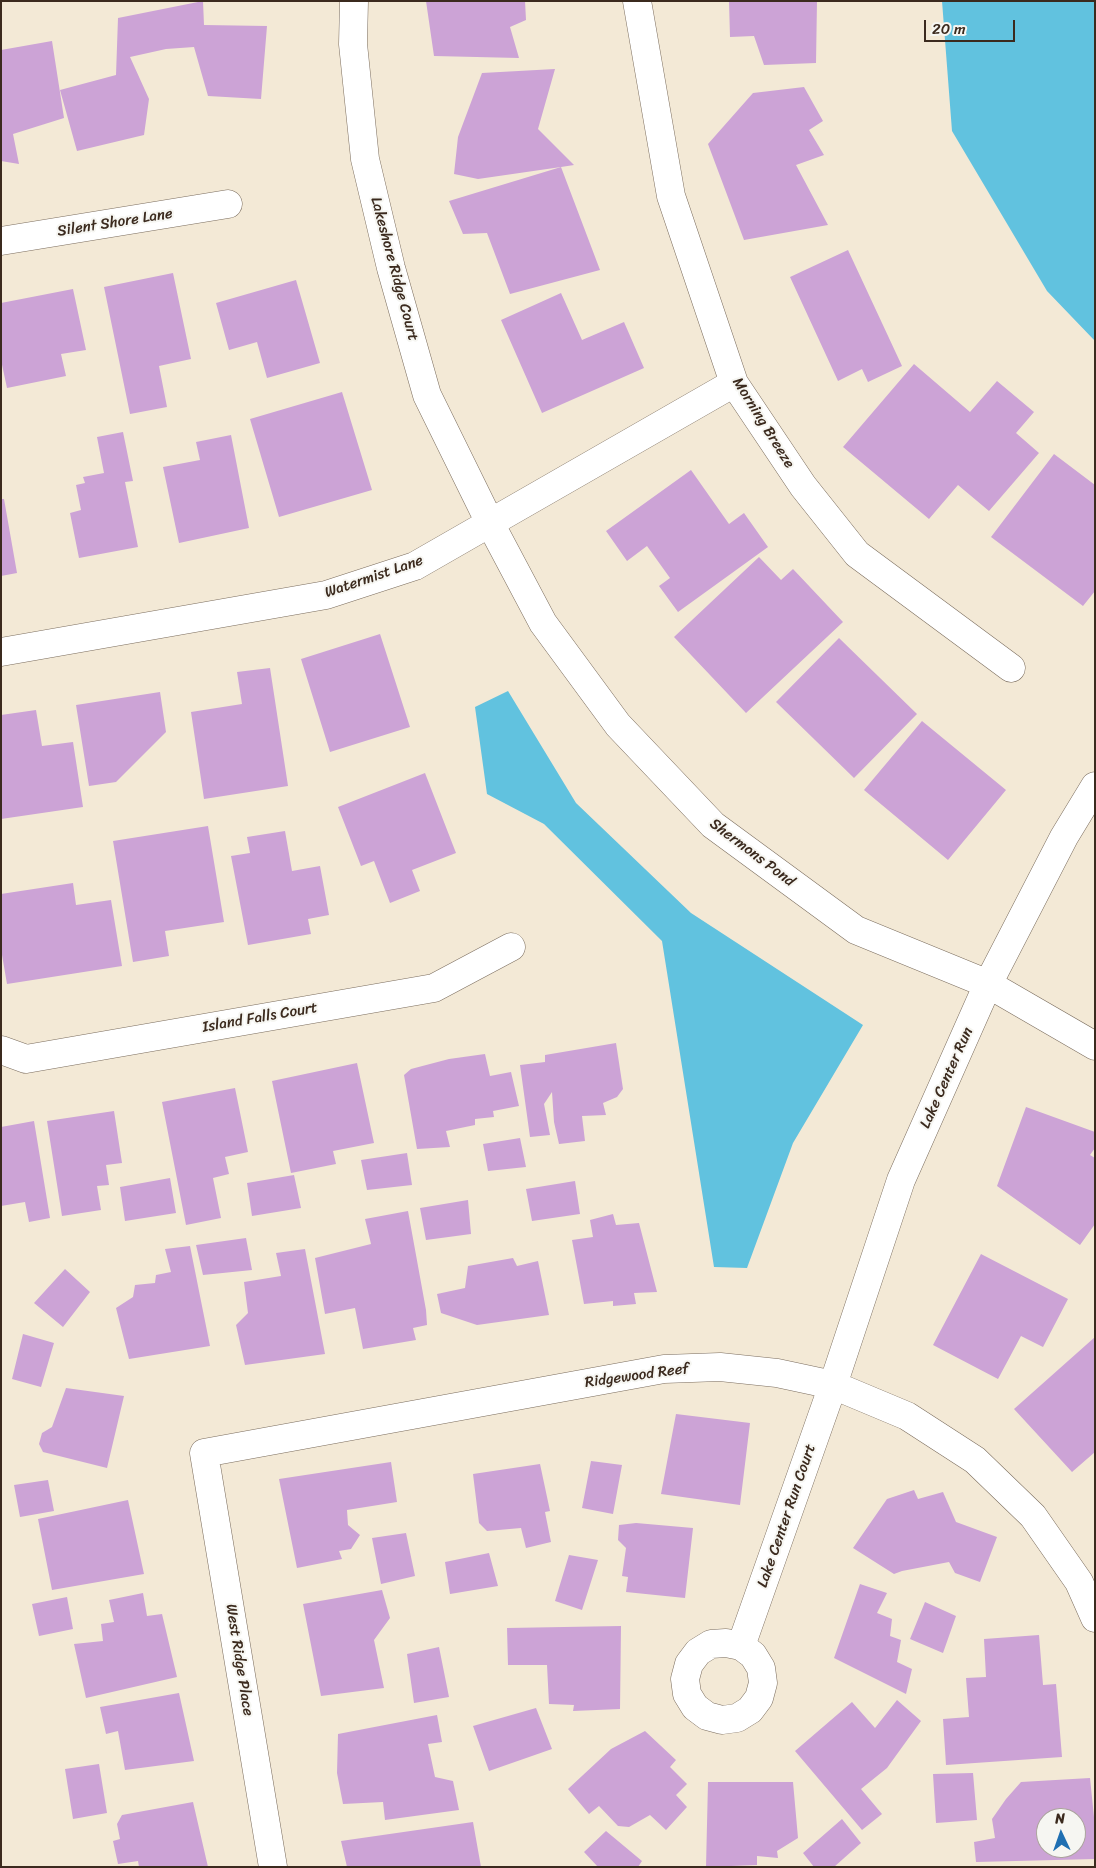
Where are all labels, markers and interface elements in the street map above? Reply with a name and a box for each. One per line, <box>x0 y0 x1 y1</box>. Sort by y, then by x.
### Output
scale bar <box>926 10 1017 42</box>
text: 20 m <box>932 16 966 42</box>
street label: Lakeshore Ridge Court <box>366 195 422 343</box>
street label: Silent Shore Lane <box>56 205 174 241</box>
street label: Morning Breeze <box>728 374 798 472</box>
street label: Watermist Lane <box>322 552 426 602</box>
street label: Shermons Pond <box>706 815 798 891</box>
street label: Island Falls Court <box>201 999 319 1037</box>
street label: Lake Center Run <box>917 1025 977 1131</box>
street label: Ridgewood Reef <box>584 1360 690 1392</box>
street label: Lake Center Run Court <box>754 1442 820 1590</box>
street label: West Ridge Place <box>221 1603 257 1717</box>
text: N <box>1055 1806 1066 1831</box>
north arrow <box>1036 1808 1086 1858</box>

